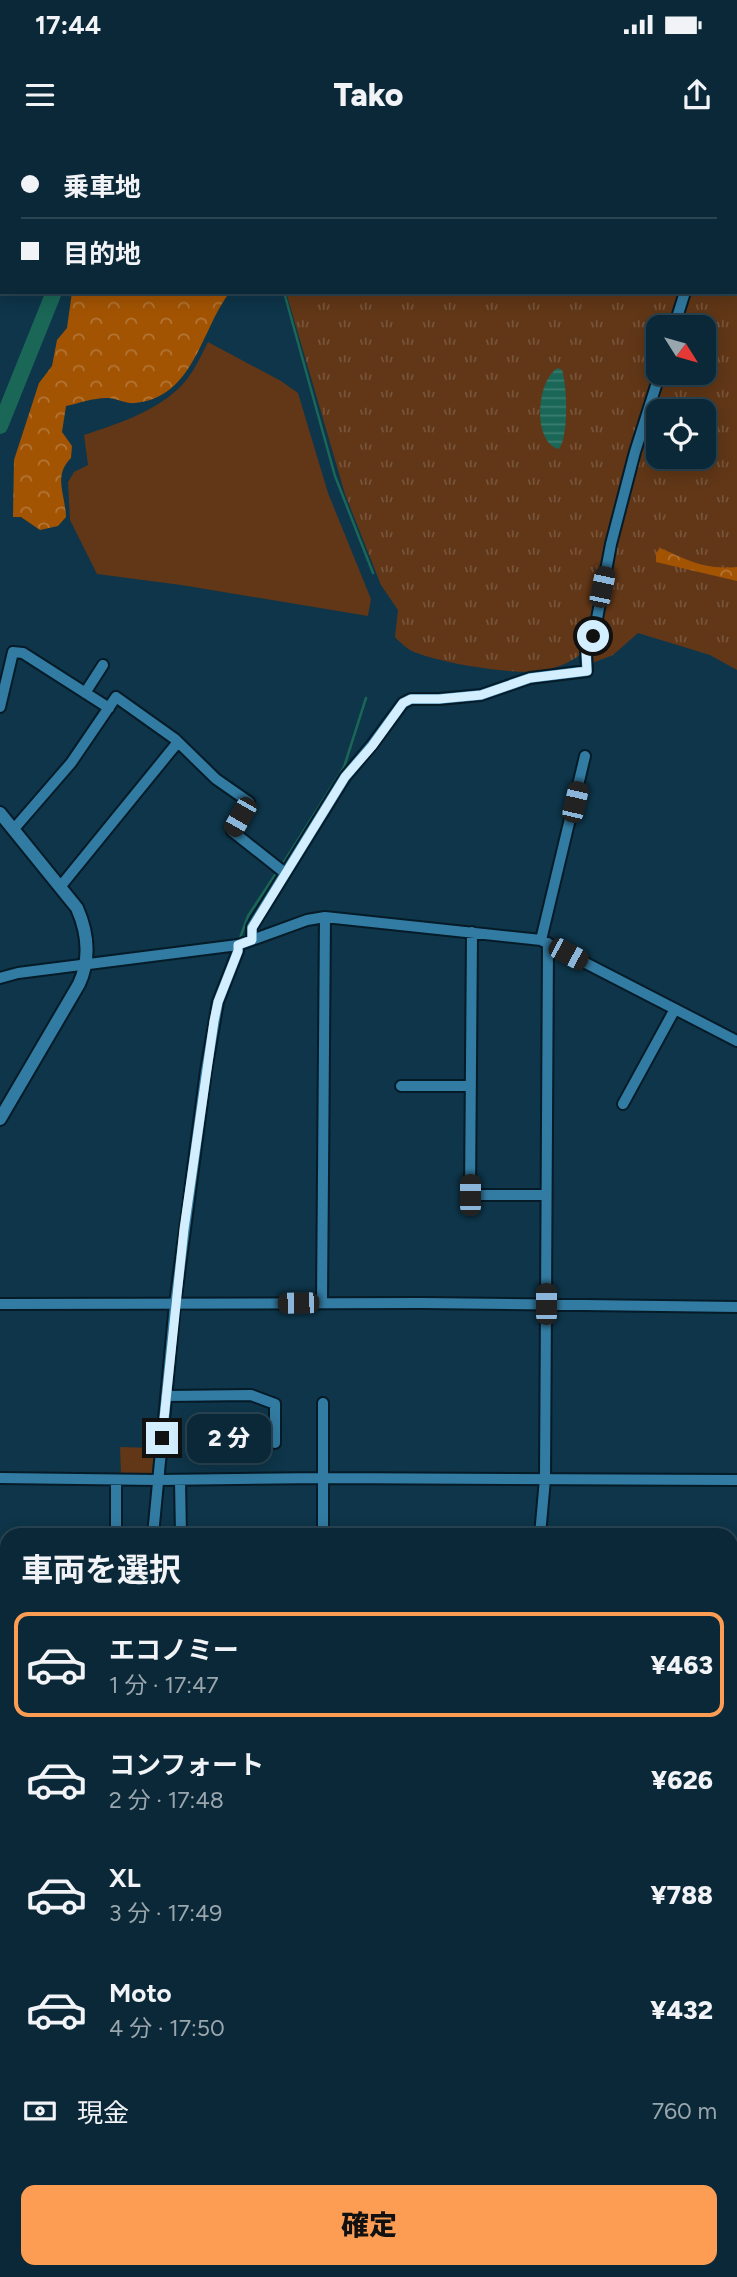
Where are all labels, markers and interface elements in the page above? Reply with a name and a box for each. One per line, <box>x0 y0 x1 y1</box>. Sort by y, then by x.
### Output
text: 17:44 <box>35 9 101 41</box>
icon: menu <box>21 76 59 114</box>
text: Tako <box>334 76 403 114</box>
icon: share <box>678 76 716 114</box>
text: 乗車地 <box>63 171 141 203</box>
text: 目的地 <box>63 238 141 270</box>
north arrow <box>646 315 716 385</box>
map controls <box>646 315 716 469</box>
button: locate <box>646 399 716 469</box>
car <box>588 564 617 610</box>
route start <box>577 620 609 652</box>
car <box>561 779 590 825</box>
car <box>221 794 260 840</box>
car <box>545 935 592 973</box>
car <box>460 1174 481 1216</box>
car <box>536 1283 557 1325</box>
car <box>277 1292 320 1314</box>
callout: 2 分 <box>186 1414 270 1462</box>
route end <box>146 1422 178 1454</box>
text: 2 分 <box>208 1424 250 1452</box>
text: 車両を選択 <box>21 1551 181 1589</box>
icon: car <box>25 1633 88 1696</box>
text: エコノミー <box>109 1634 239 1666</box>
text: ¥463 <box>650 1649 713 1681</box>
text: 1 分 · 17:47 <box>109 1671 219 1699</box>
icon: car <box>25 1748 88 1811</box>
text: コンフォート <box>109 1749 264 1781</box>
text: ¥626 <box>651 1764 713 1796</box>
text: 2 分 · 17:48 <box>109 1786 224 1814</box>
text: XL <box>109 1862 141 1894</box>
icon: car <box>25 1863 88 1926</box>
text: ¥788 <box>650 1879 713 1911</box>
text: 3 分 · 17:49 <box>109 1899 222 1927</box>
text: Moto <box>109 1977 172 2009</box>
icon: car <box>25 1978 88 2041</box>
text: ¥432 <box>650 1994 713 2026</box>
text: 4 分 · 17:50 <box>109 2014 225 2042</box>
icon: cash <box>21 2092 59 2130</box>
text: 現金 <box>77 2097 129 2129</box>
text: 760 m <box>652 2097 717 2125</box>
button: 確定 <box>21 2185 717 2265</box>

